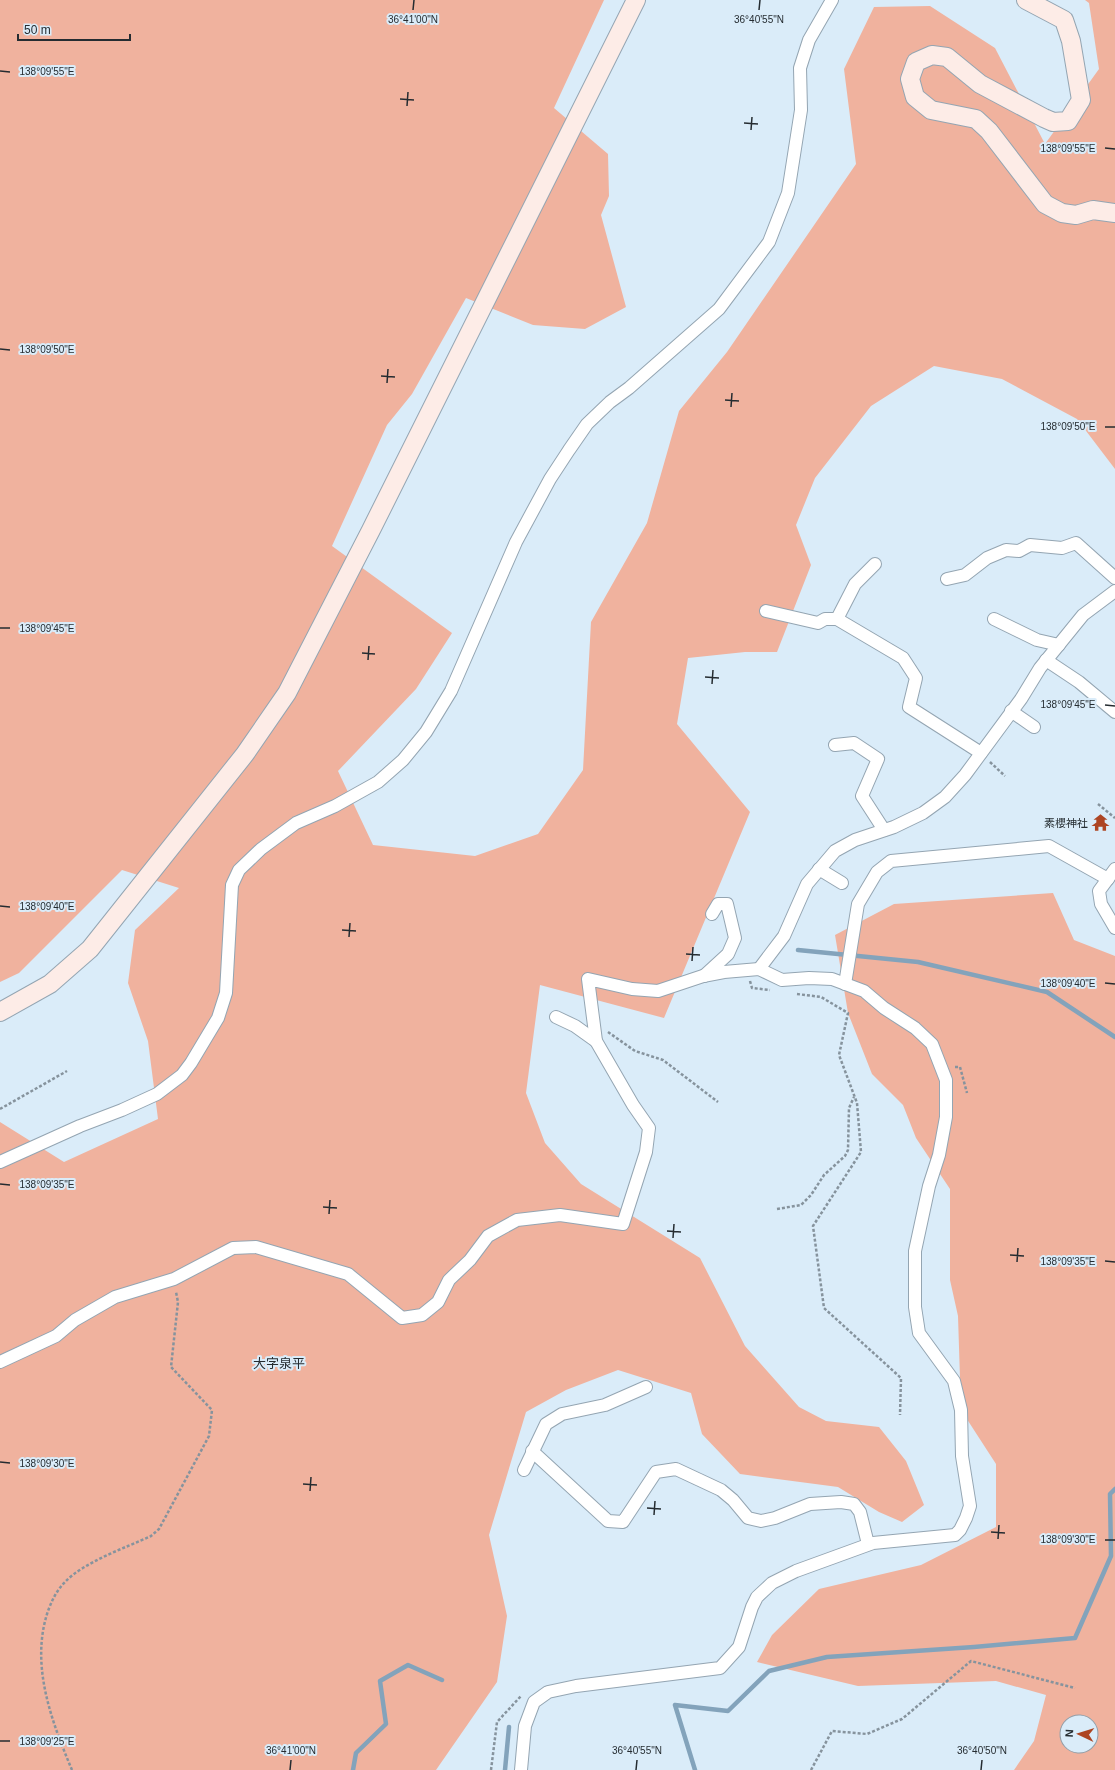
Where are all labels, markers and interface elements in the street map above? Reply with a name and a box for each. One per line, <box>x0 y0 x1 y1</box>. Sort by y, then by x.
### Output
text: 36°41'00"N <box>388 14 438 25</box>
text: 36°40'55"N <box>734 14 784 25</box>
scale bar <box>18 16 130 42</box>
text: 50 m <box>24 23 51 37</box>
text: 138°09'55"E <box>19 66 75 77</box>
text: 138°09'55"E <box>1040 143 1096 154</box>
text: 138°09'50"E <box>19 344 75 355</box>
text: 138°09'50"E <box>1040 421 1096 432</box>
text: 138°09'45"E <box>19 623 75 634</box>
text: 138°09'45"E <box>1040 699 1096 710</box>
temple icon: 素櫻神社 <box>1091 813 1111 833</box>
place label: 素櫻神社 <box>1044 817 1088 829</box>
text: 138°09'40"E <box>19 901 75 912</box>
text: 138°09'40"E <box>1040 978 1096 989</box>
text: 138°09'35"E <box>19 1179 75 1190</box>
text: 138°09'35"E <box>1040 1256 1096 1267</box>
district label: 大字泉平 <box>253 1356 305 1371</box>
text: 138°09'30"E <box>19 1458 75 1469</box>
text: 138°09'30"E <box>1040 1534 1096 1545</box>
north arrow <box>1059 1714 1099 1754</box>
text: N <box>1063 1729 1075 1738</box>
text: 138°09'25"E <box>19 1736 75 1747</box>
text: 36°41'00"N <box>266 1745 316 1756</box>
text: 36°40'55"N <box>612 1745 662 1756</box>
text: 36°40'50"N <box>957 1745 1007 1756</box>

